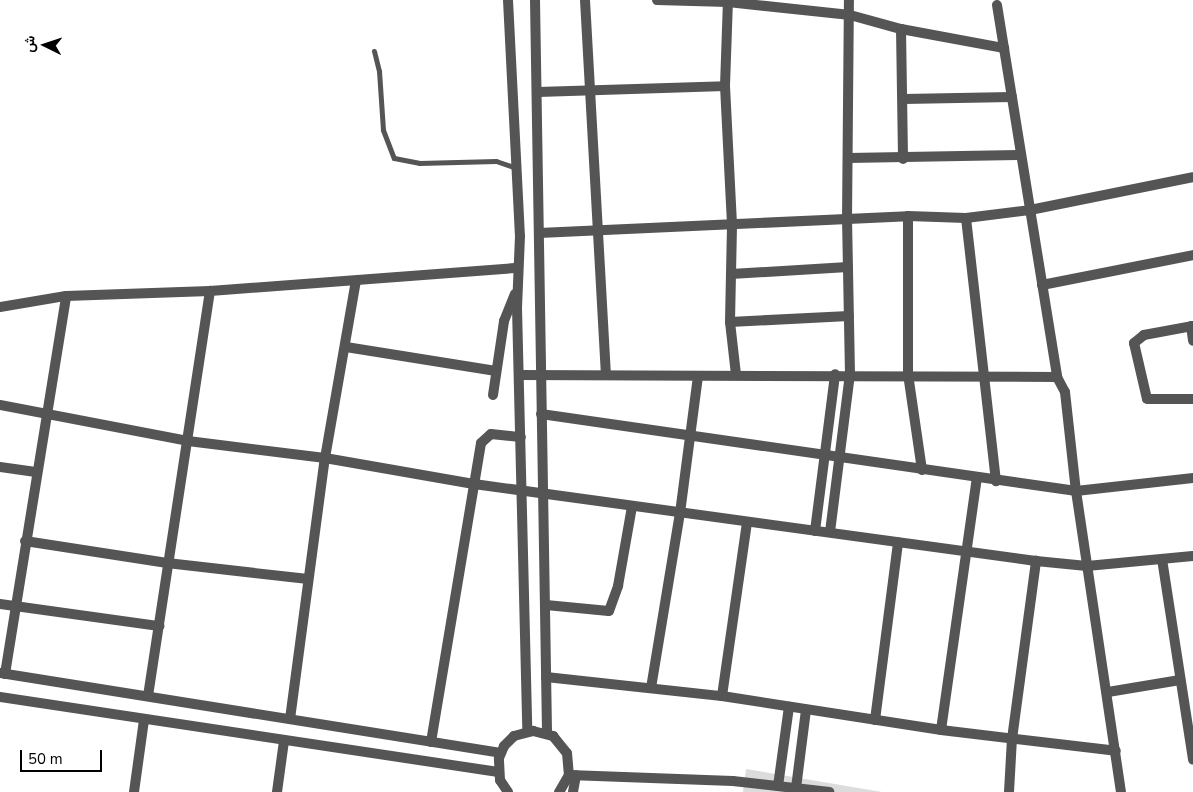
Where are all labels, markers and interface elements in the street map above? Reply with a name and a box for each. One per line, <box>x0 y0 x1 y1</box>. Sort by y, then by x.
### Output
north arrow <box>20 20 70 70</box>
text: ش <box>19 35 40 53</box>
scale bar <box>22 740 105 772</box>
text: 50 m <box>28 749 63 769</box>

